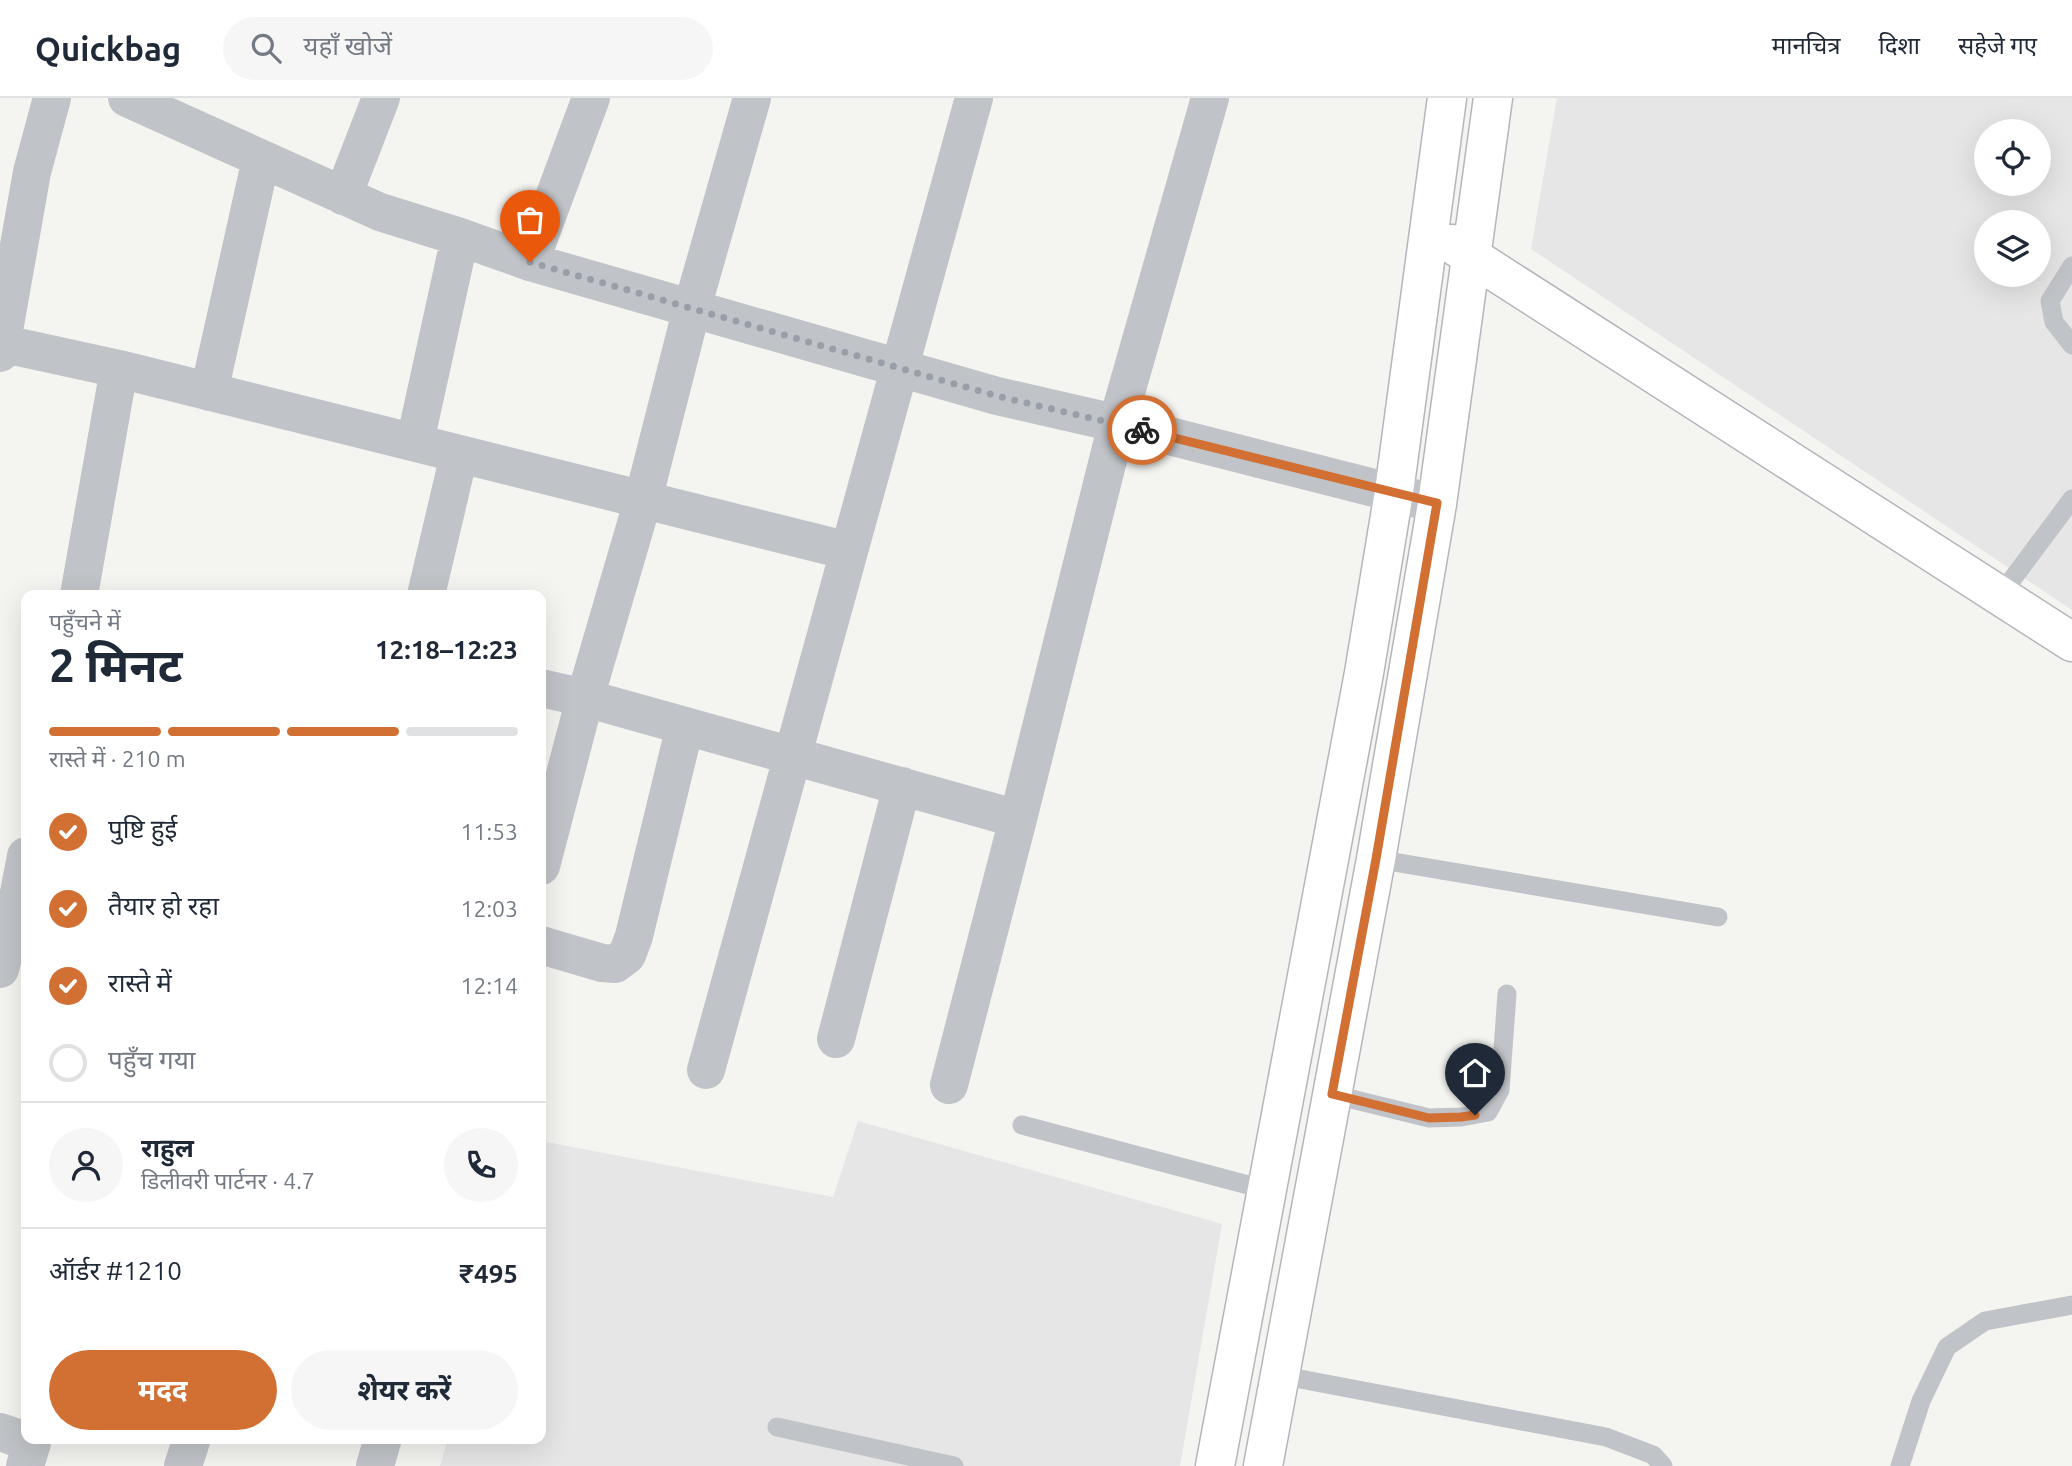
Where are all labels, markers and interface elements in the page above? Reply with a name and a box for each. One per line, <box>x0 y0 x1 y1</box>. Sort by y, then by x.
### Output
search box <box>223 17 713 80</box>
icon: search <box>247 29 285 67</box>
text: Quickbag <box>35 30 181 67</box>
text: यहाँ खोजें <box>303 31 392 60</box>
text: मानचित्र <box>1772 32 1840 59</box>
text: दिशा <box>1878 32 1920 59</box>
text: सहेजे गए <box>1958 32 2037 59</box>
map controls <box>1974 119 2051 287</box>
button: locate <box>1974 119 2051 196</box>
pin <box>500 190 560 262</box>
icon: bag <box>511 201 549 239</box>
button: layers <box>1974 210 2051 287</box>
courier <box>1107 395 1177 465</box>
icon: bike <box>1123 411 1161 449</box>
text: पहुँचने में <box>49 609 121 634</box>
text: 12:18–12:23 <box>375 635 518 664</box>
text: 2 मिनट <box>49 639 182 691</box>
text: रास्ते में · 210 m <box>49 746 186 771</box>
icon: check <box>49 813 87 851</box>
text: पुष्टि हुई <box>108 814 177 843</box>
text: 11:53 <box>460 819 518 844</box>
icon: check <box>49 890 87 928</box>
text: तैयार हो रहा <box>108 891 219 920</box>
text: 12:03 <box>460 896 518 921</box>
icon: check <box>49 967 87 1005</box>
text: रास्ते में <box>108 968 172 997</box>
text: 12:14 <box>460 973 518 998</box>
pin <box>1445 1043 1505 1115</box>
text: पहुँच गया <box>108 1045 196 1074</box>
icon: home <box>1456 1054 1494 1092</box>
button: person <box>49 1128 123 1202</box>
button: phone <box>444 1128 518 1202</box>
text: राहुल <box>141 1133 194 1162</box>
text: डिलीवरी पार्टनर · 4.7 <box>141 1168 315 1193</box>
text: ऑर्डर #1210 <box>49 1256 182 1285</box>
text: ₹495 <box>459 1259 518 1288</box>
button: मदद <box>49 1350 277 1430</box>
button: शेयर करें <box>291 1350 518 1430</box>

